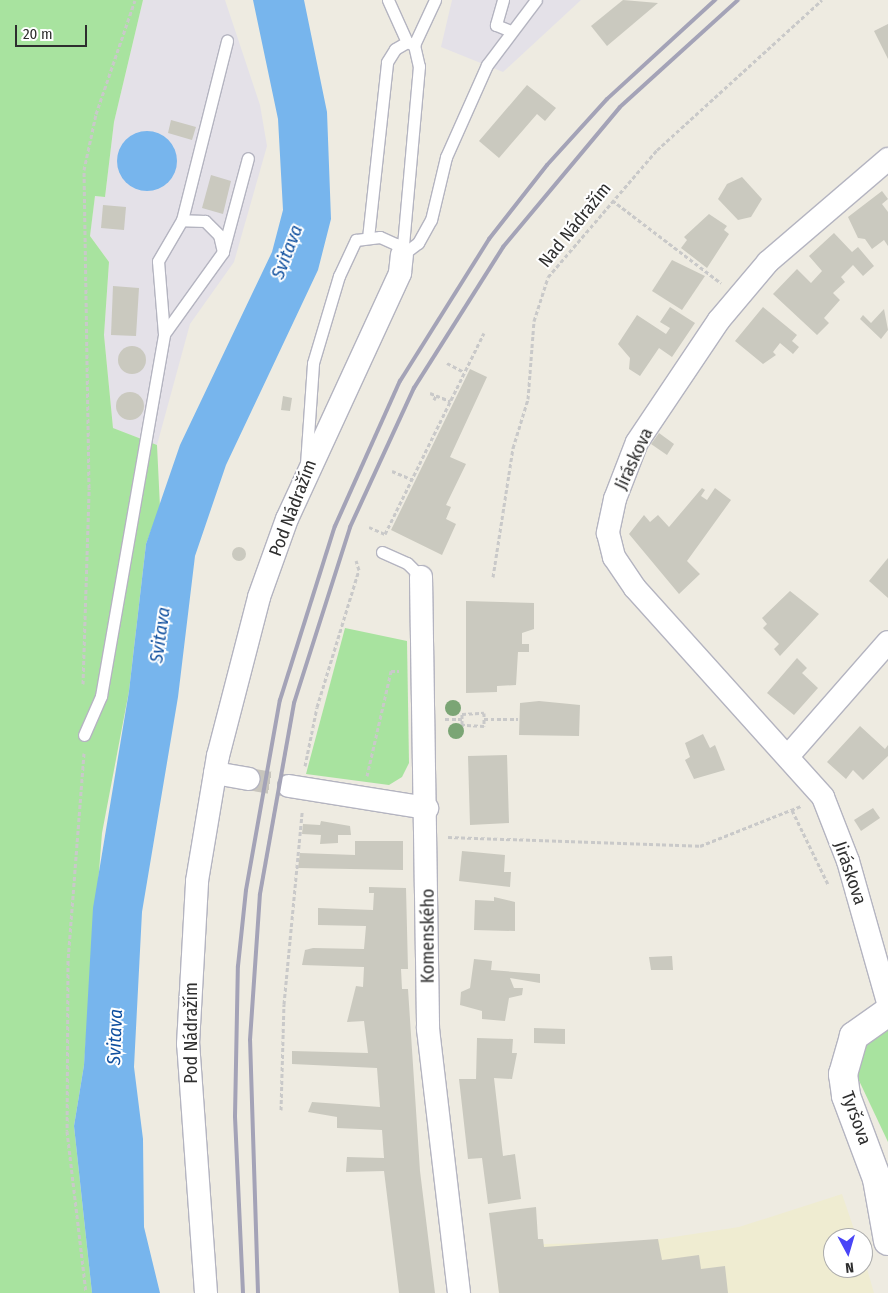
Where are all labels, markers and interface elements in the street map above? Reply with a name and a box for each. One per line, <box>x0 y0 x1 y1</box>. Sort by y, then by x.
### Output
scale bar <box>18 15 90 47</box>
text: 20 m <box>23 25 53 43</box>
street label: Nad Nádražím <box>534 178 616 272</box>
water label: Svitava <box>266 222 308 282</box>
street label: Jiráskova <box>610 425 658 493</box>
street label: Pod Nádražím <box>265 457 321 559</box>
water label: Svitava <box>145 606 175 664</box>
street label: Jiráskova <box>829 838 871 908</box>
street label: Komenského <box>417 889 439 983</box>
street label: Pod Nádražím <box>180 982 202 1084</box>
water label: Svitava <box>103 1009 127 1065</box>
street label: Tyršova <box>836 1088 876 1148</box>
north arrow <box>823 1228 873 1278</box>
text: N <box>844 1259 855 1276</box>

